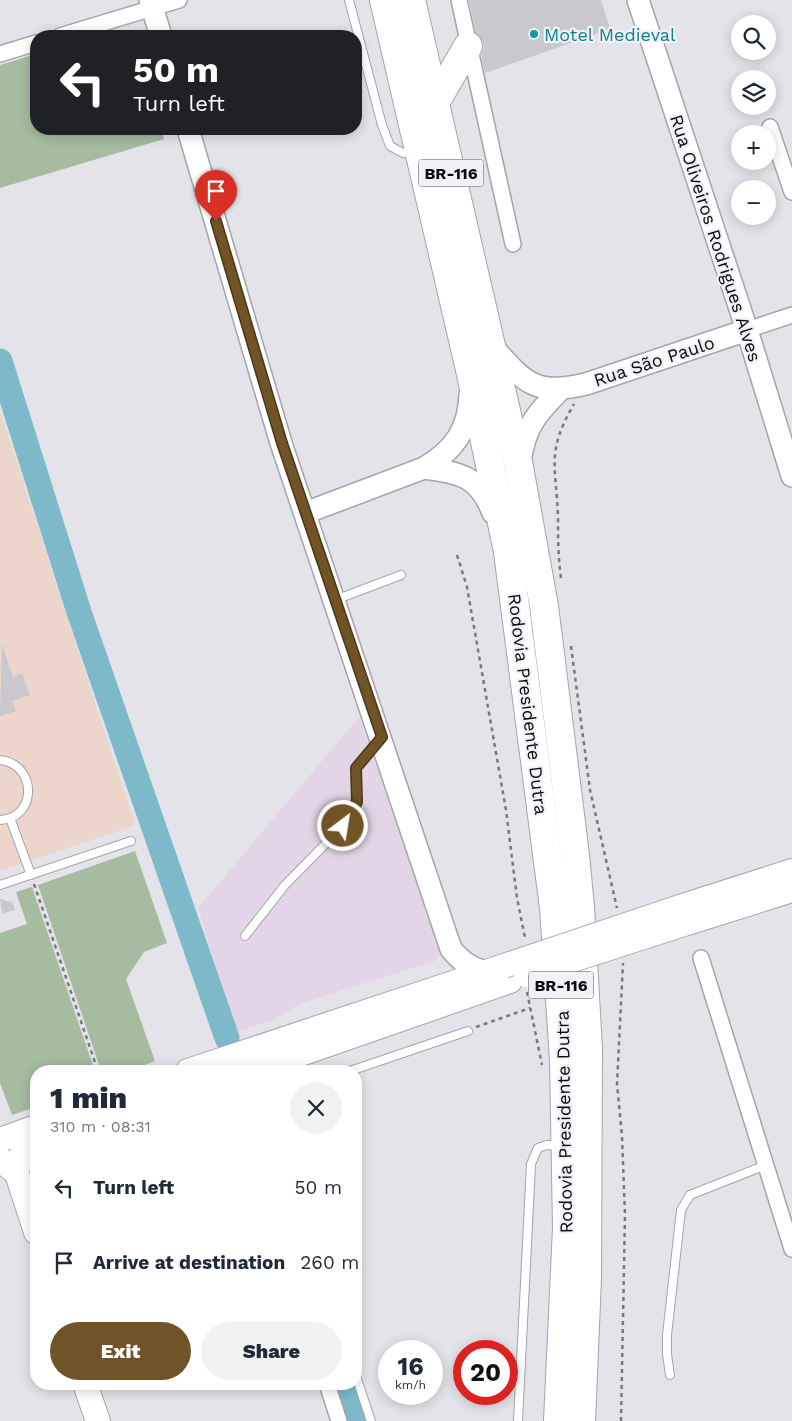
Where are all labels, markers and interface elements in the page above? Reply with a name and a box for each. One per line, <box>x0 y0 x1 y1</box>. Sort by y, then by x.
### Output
map controls <box>731 15 776 225</box>
button: search <box>731 15 776 60</box>
place label: Motel Medieval <box>544 24 676 45</box>
marker: Motel Medieval <box>528 28 540 40</box>
text: 50 m <box>133 49 219 91</box>
icon: left <box>50 50 115 115</box>
button: layers <box>731 70 776 115</box>
text: Turn left <box>133 91 225 116</box>
street label: Rua Oliveiros Rodrigues Alves <box>666 112 766 364</box>
button: + <box>731 125 776 170</box>
road number: BR-116 <box>418 160 484 187</box>
pin <box>195 170 237 221</box>
icon: arrive <box>202 177 230 205</box>
button: − <box>731 180 776 225</box>
street label: Rua São Paulo <box>591 332 717 390</box>
street label: Rodovia Presidente Dutra <box>504 592 552 816</box>
position arrow <box>316 799 368 851</box>
road number: BR-116 <box>528 972 594 998</box>
street label: Rodovia Presidente Dutra <box>552 1010 576 1234</box>
text: 1 min <box>50 1080 127 1115</box>
button: close <box>290 1082 342 1134</box>
text: 310 m · 08:31 <box>50 1117 151 1136</box>
icon: left <box>50 1174 78 1202</box>
text: Turn left <box>93 1176 174 1199</box>
text: 50 m <box>295 1176 342 1199</box>
icon: arrive <box>50 1249 78 1277</box>
text: Arrive at destination <box>93 1251 285 1274</box>
text: 260 m <box>300 1251 359 1274</box>
button: Exit <box>50 1322 191 1380</box>
button: Share <box>201 1322 342 1380</box>
speed limit sign: 20 <box>453 1340 518 1405</box>
text: 16 <box>397 1352 424 1381</box>
text: km/h <box>395 1378 426 1392</box>

